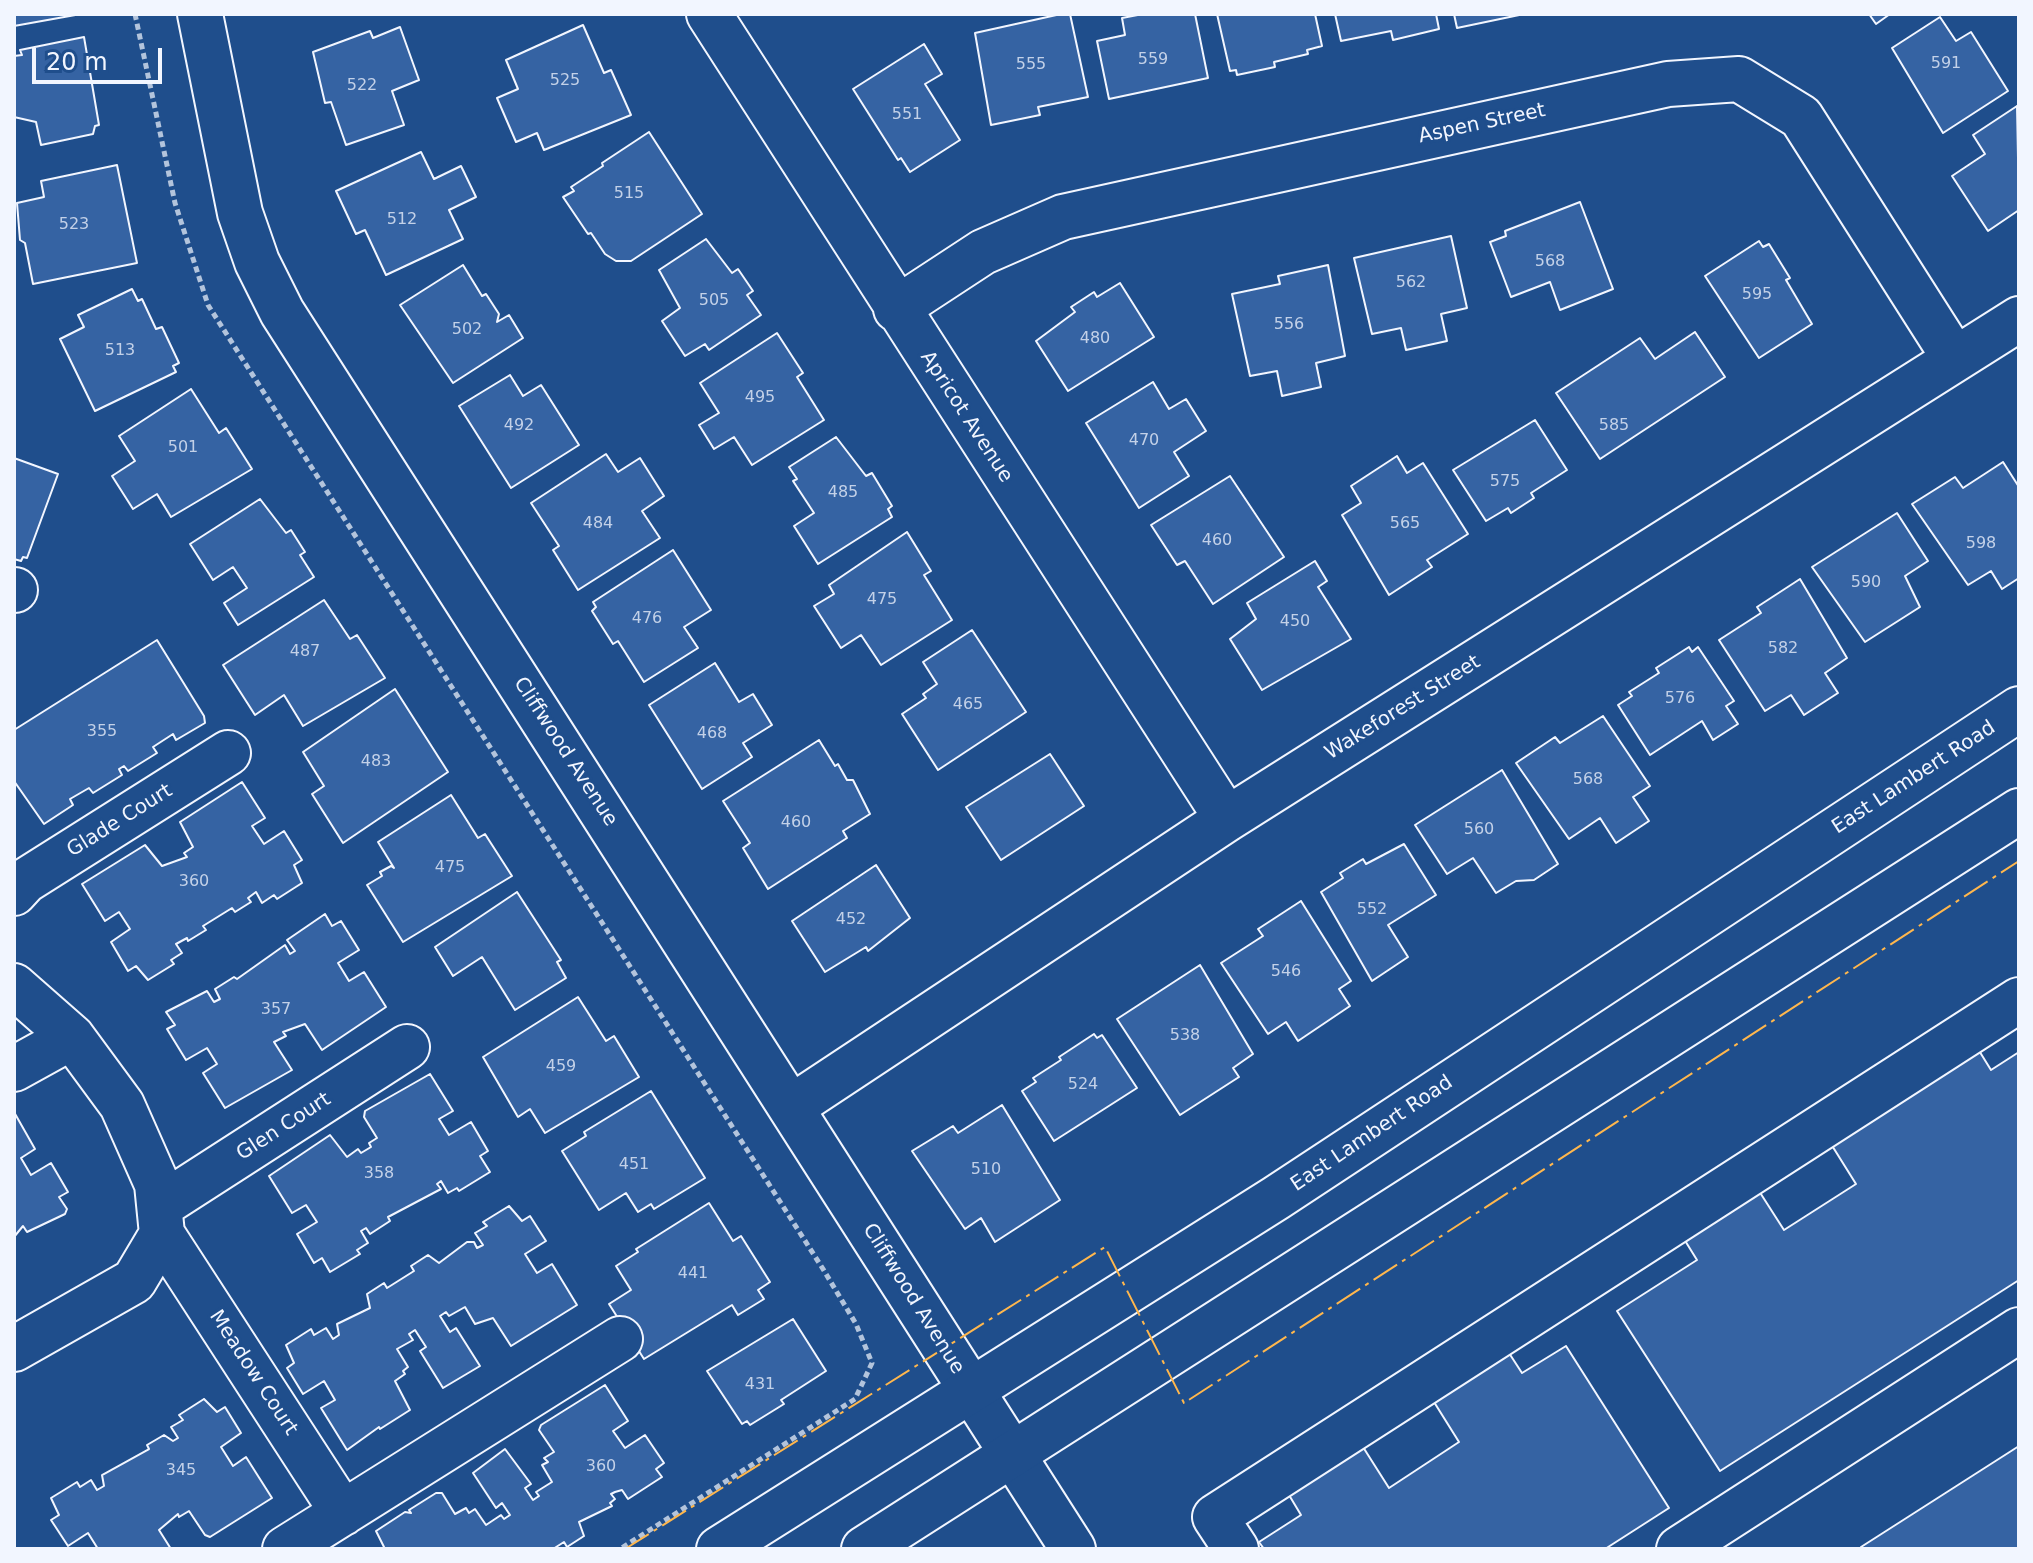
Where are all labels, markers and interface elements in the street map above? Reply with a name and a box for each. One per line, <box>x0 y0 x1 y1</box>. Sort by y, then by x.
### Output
scale bar <box>36 32 166 82</box>
text: 20 m <box>46 48 108 76</box>
house number: 559 <box>1138 50 1168 70</box>
house number: 591 <box>1931 54 1961 74</box>
house number: 555 <box>1016 55 1046 75</box>
house number: 525 <box>550 71 580 91</box>
house number: 522 <box>347 76 377 96</box>
street label: Aspen Street <box>1416 99 1548 149</box>
house number: 551 <box>892 105 922 125</box>
house number: 515 <box>614 184 644 204</box>
house number: 512 <box>387 210 417 230</box>
house number: 523 <box>59 215 89 235</box>
house number: 568 <box>1535 252 1565 272</box>
house number: 562 <box>1396 273 1426 293</box>
house number: 595 <box>1742 285 1772 305</box>
house number: 505 <box>699 291 729 311</box>
house number: 556 <box>1274 315 1304 335</box>
house number: 502 <box>452 320 482 340</box>
house number: 480 <box>1080 329 1110 349</box>
house number: 513 <box>105 341 135 361</box>
street label: Apricot Avenue <box>915 347 1017 487</box>
house number: 495 <box>745 388 775 408</box>
house number: 492 <box>504 416 534 436</box>
house number: 585 <box>1599 416 1629 436</box>
house number: 470 <box>1129 431 1159 451</box>
house number: 501 <box>168 438 198 458</box>
house number: 575 <box>1490 472 1520 492</box>
house number: 485 <box>828 483 858 503</box>
house number: 484 <box>583 514 613 534</box>
house number: 565 <box>1390 514 1420 534</box>
house number: 460 <box>1202 531 1232 551</box>
house number: 598 <box>1966 534 1996 554</box>
house number: 590 <box>1851 573 1881 593</box>
house number: 475 <box>867 590 897 610</box>
house number: 476 <box>632 609 662 629</box>
house number: 450 <box>1280 612 1310 632</box>
house number: 582 <box>1768 639 1798 659</box>
house number: 487 <box>290 642 320 662</box>
street label: Wakeforest Street <box>1321 650 1485 766</box>
street label: Cliffwood Avenue <box>508 673 622 831</box>
house number: 576 <box>1665 689 1695 709</box>
house number: 465 <box>953 695 983 715</box>
street label: East Lambert Road <box>1828 716 2000 840</box>
house number: 355 <box>87 722 117 742</box>
house number: 468 <box>697 724 727 744</box>
house number: 483 <box>361 752 391 772</box>
house number: 568 <box>1573 770 1603 790</box>
street label: Glade Court <box>63 779 177 863</box>
house number: 460 <box>781 813 811 833</box>
house number: 560 <box>1464 820 1494 840</box>
house number: 475 <box>435 858 465 878</box>
house number: 360 <box>179 872 209 892</box>
house number: 552 <box>1357 900 1387 920</box>
house number: 452 <box>836 910 866 930</box>
house number: 546 <box>1271 962 1301 982</box>
house number: 357 <box>261 1000 291 1020</box>
house number: 538 <box>1170 1026 1200 1046</box>
house number: 459 <box>546 1057 576 1077</box>
street label: East Lambert Road <box>1287 1071 1457 1197</box>
house number: 524 <box>1068 1075 1098 1095</box>
street label: Glen Court <box>232 1088 336 1166</box>
house number: 451 <box>619 1155 649 1175</box>
house number: 510 <box>971 1160 1001 1180</box>
house number: 358 <box>364 1164 394 1184</box>
street label: Cliffwood Avenue <box>857 1219 969 1379</box>
house number: 441 <box>678 1264 708 1284</box>
street label: Meadow Court <box>204 1306 302 1440</box>
house number: 431 <box>745 1375 775 1395</box>
house number: 360 <box>586 1457 616 1477</box>
house number: 345 <box>166 1461 196 1481</box>

